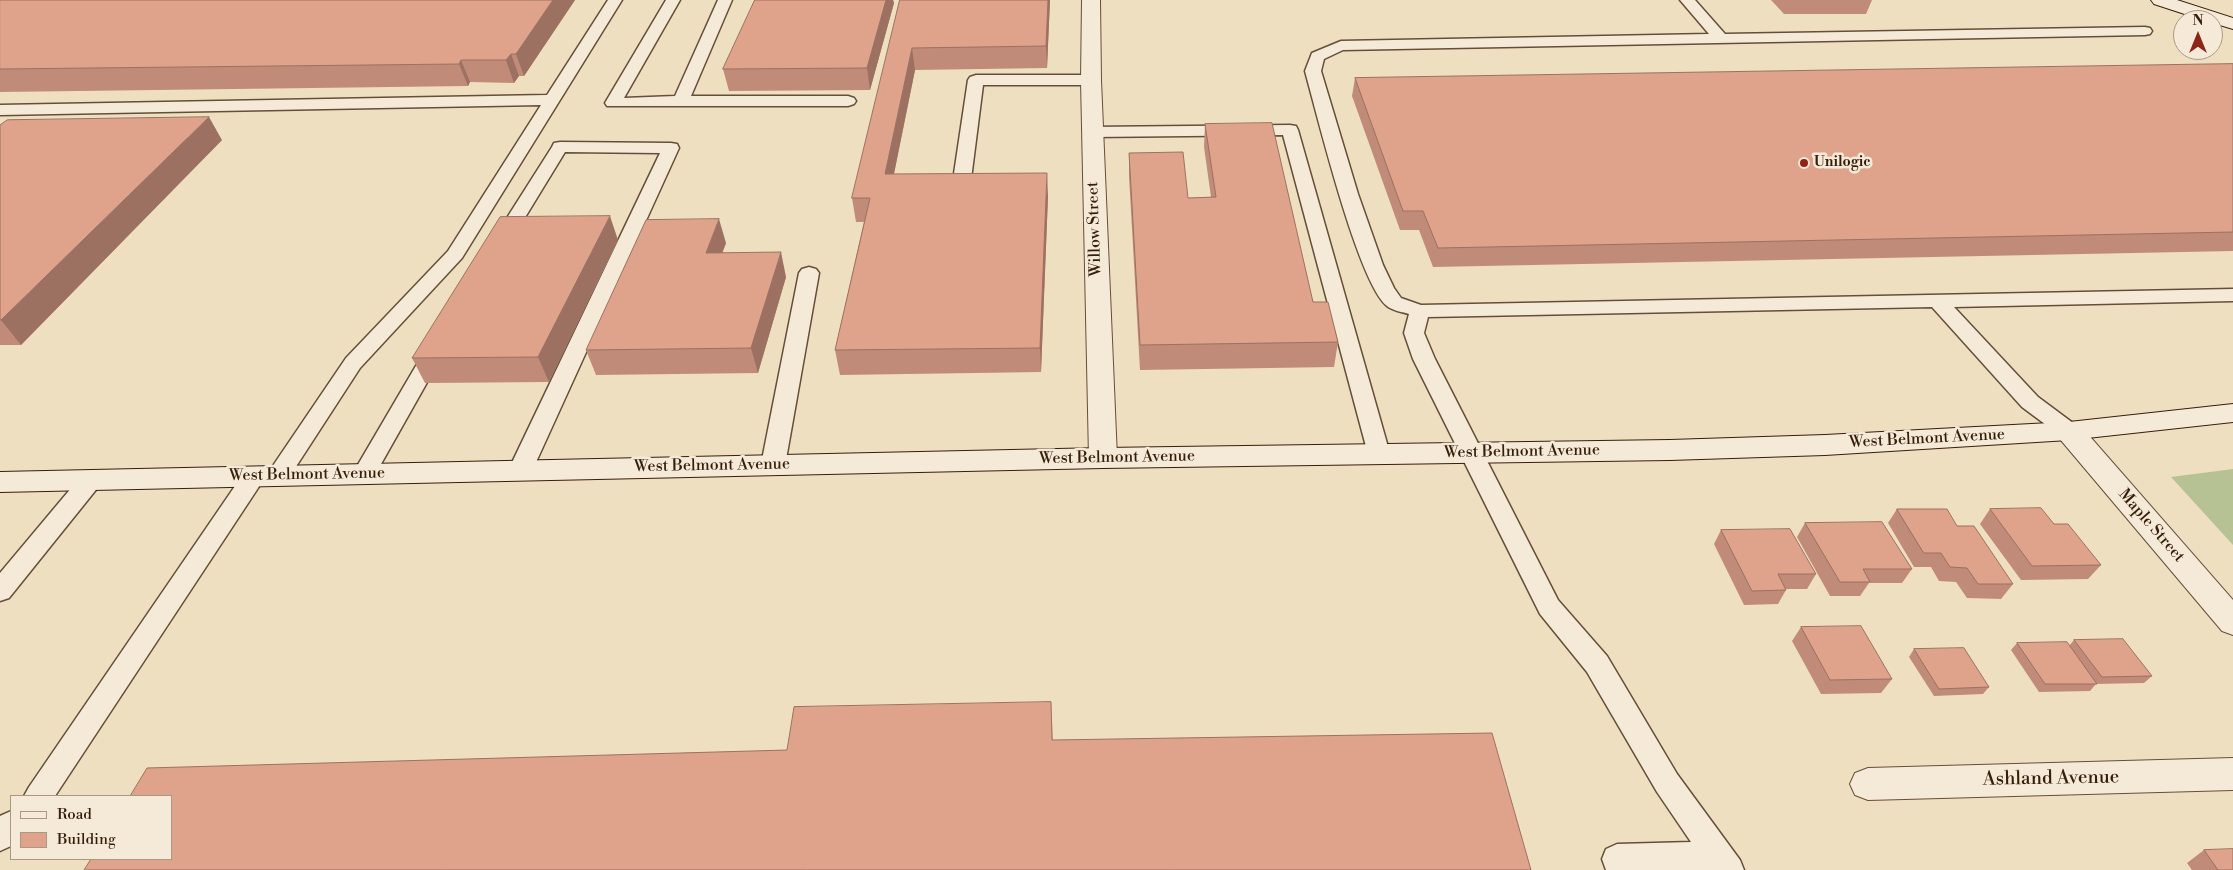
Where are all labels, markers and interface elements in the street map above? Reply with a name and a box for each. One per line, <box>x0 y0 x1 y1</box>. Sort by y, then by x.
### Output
north arrow <box>2173 10 2223 60</box>
text: N <box>2192 12 2204 30</box>
place label: Unilogic <box>1814 155 1870 171</box>
marker: Unilogic <box>1798 157 1810 169</box>
street label: Willow Street <box>1084 181 1106 277</box>
street label: West Belmont Avenue <box>1849 425 2005 453</box>
street label: West Belmont Avenue <box>1444 441 1600 463</box>
street label: West Belmont Avenue <box>1039 447 1195 469</box>
street label: West Belmont Avenue <box>634 455 790 477</box>
street label: West Belmont Avenue <box>229 464 385 486</box>
street label: Maple Street <box>2114 485 2188 567</box>
street label: Ashland Avenue <box>1983 766 2119 792</box>
legend <box>10 795 172 860</box>
text: Road <box>57 805 92 824</box>
text: Building <box>57 830 116 849</box>

